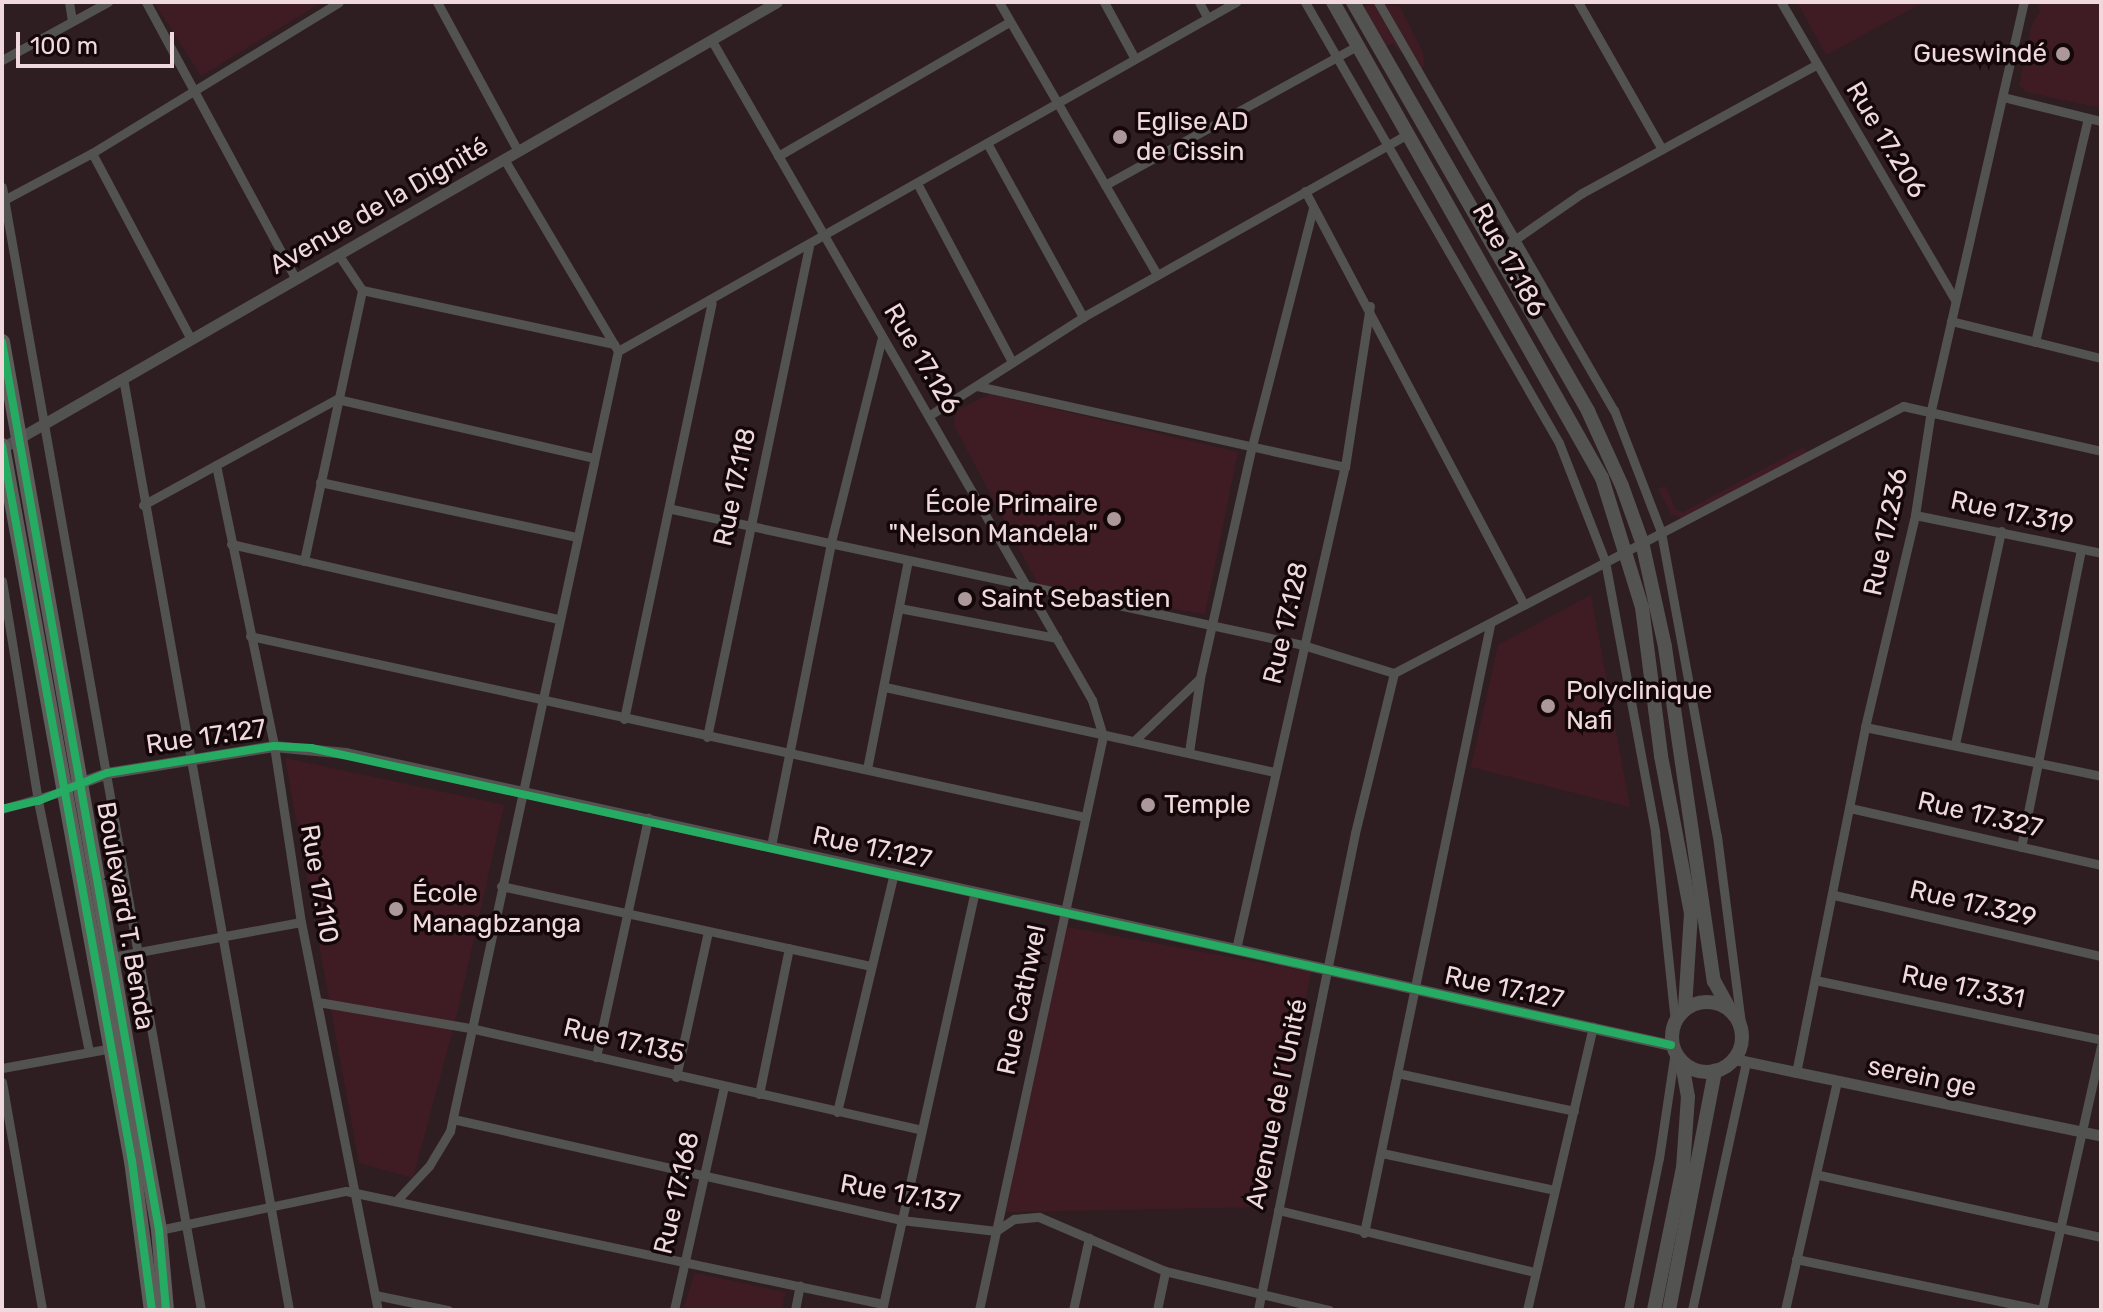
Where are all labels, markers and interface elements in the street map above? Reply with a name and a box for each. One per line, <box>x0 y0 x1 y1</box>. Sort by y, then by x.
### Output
scale bar <box>20 16 178 66</box>
text: 100 m <box>30 32 98 60</box>
place label: Gueswindé <box>1913 38 2047 70</box>
marker: Gueswindé <box>2054 45 2072 63</box>
street label: Rue 17.206 <box>1839 76 1933 204</box>
place label: Eglise AD de Cissin <box>1136 106 1249 168</box>
marker: Eglise AD de Cissin <box>1111 128 1129 146</box>
street label: Avenue de la Dignité <box>264 131 494 281</box>
street label: Rue 17.186 <box>1465 198 1553 322</box>
street label: Rue 17.126 <box>877 298 967 420</box>
street label: Rue 17.118 <box>707 425 763 549</box>
street label: Rue 17.236 <box>1857 465 1915 599</box>
street label: Rue 17.319 <box>1948 485 2076 541</box>
place label: École Primaire "Nelson Mandela" <box>888 488 1098 550</box>
marker: École Primaire "Nelson Mandela" <box>1105 510 1123 528</box>
street label: Rue 17.128 <box>1257 559 1315 687</box>
place label: Saint Sebastien <box>981 583 1170 615</box>
marker: Saint Sebastien <box>956 590 974 608</box>
place label: Polyclinique Nafi <box>1566 675 1712 736</box>
marker: Polyclinique Nafi <box>1537 695 1559 717</box>
street label: Rue 17.127 <box>144 713 268 761</box>
street label: Rue 17.327 <box>1915 785 2045 845</box>
place label: Temple <box>1164 789 1251 821</box>
marker: Temple <box>1139 796 1157 814</box>
street label: Boulevard T. Benda <box>90 799 160 1033</box>
street label: Rue 17.127 <box>810 820 934 876</box>
street label: Rue 17.110 <box>293 822 345 946</box>
street label: Rue 17.329 <box>1907 874 2039 934</box>
place label: École Managbzanga <box>412 878 581 940</box>
marker: École Managbzanga <box>387 900 405 918</box>
street label: Rue Cathwel <box>991 922 1053 1078</box>
street label: Rue 17.331 <box>1899 959 2027 1015</box>
street label: Rue 17.127 <box>1442 960 1566 1016</box>
street label: Avenue de l´Unité <box>1240 996 1314 1212</box>
street label: Rue 17.135 <box>560 1012 688 1070</box>
street label: serein ge <box>1865 1050 1979 1104</box>
street label: Rue 17.168 <box>648 1129 706 1257</box>
street label: Rue 17.137 <box>838 1168 962 1220</box>

